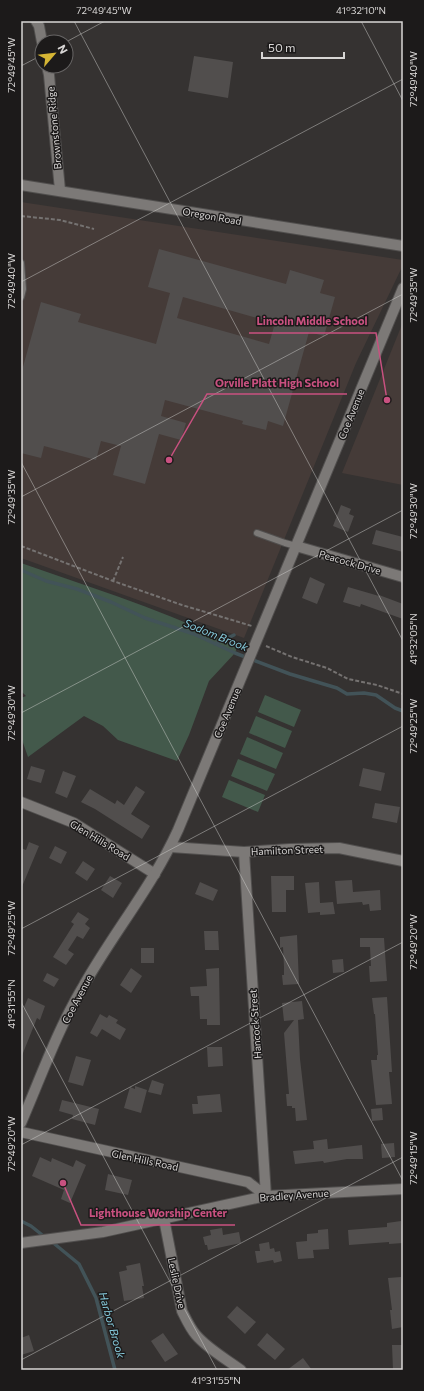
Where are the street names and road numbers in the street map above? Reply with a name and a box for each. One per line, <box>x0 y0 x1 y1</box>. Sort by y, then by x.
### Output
street label: Brownstone Ridge <box>44 86 64 170</box>
street label: Oregon Road <box>182 205 243 227</box>
street label: Coe Avenue <box>335 387 367 441</box>
street label: Peacock Drive <box>318 547 382 577</box>
street label: Coe Avenue <box>211 686 243 740</box>
street label: Glen Hills Road <box>68 817 132 863</box>
street label: Hamilton Street <box>251 843 323 857</box>
street label: Coe Avenue <box>59 973 95 1025</box>
street label: Hancock Street <box>247 989 263 1059</box>
street label: Glen Hills Road <box>111 1147 180 1173</box>
street label: Bradley Avenue <box>259 1187 329 1203</box>
street label: Leslie Drive <box>166 1256 188 1310</box>

